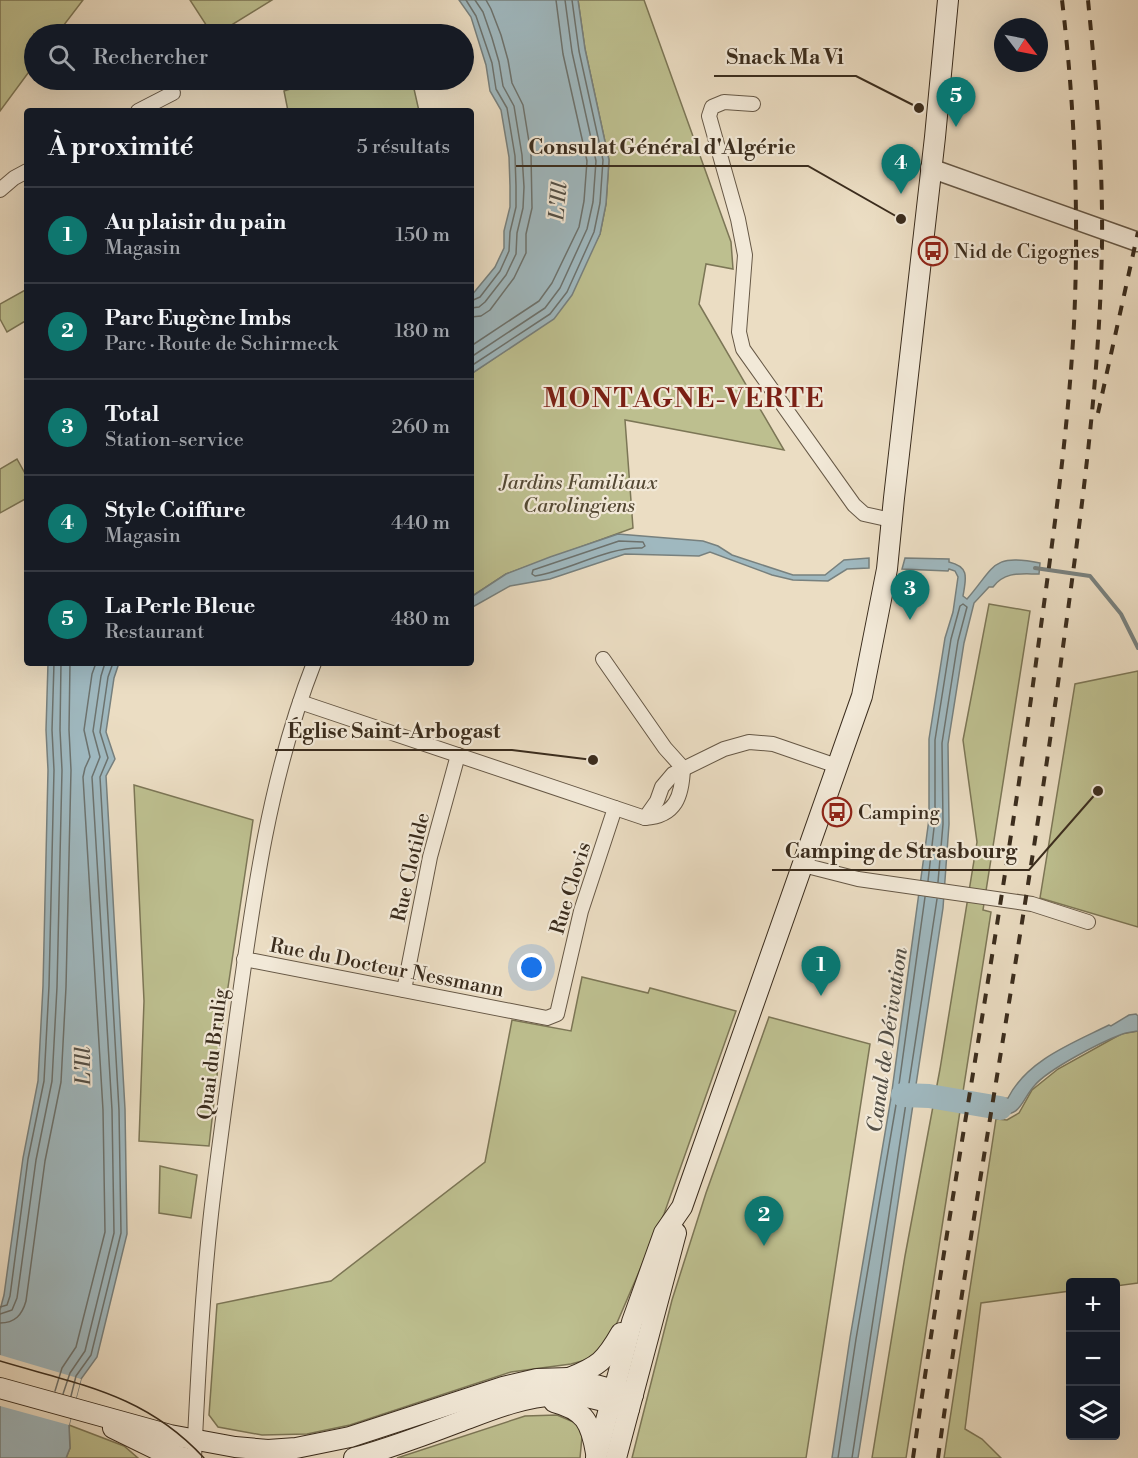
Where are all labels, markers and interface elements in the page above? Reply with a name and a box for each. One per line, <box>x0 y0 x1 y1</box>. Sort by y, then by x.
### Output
north arrow <box>994 18 1048 72</box>
search box <box>24 24 474 90</box>
callout: Snack Ma Vi <box>714 37 856 76</box>
icon: search <box>45 41 78 74</box>
text: Rechercher <box>93 44 208 71</box>
text: Snack Ma Vi <box>726 45 844 71</box>
pin: 5 <box>936 78 976 127</box>
callout: Consulat Général d'Algérie <box>516 127 808 166</box>
text: À proximité <box>48 131 193 163</box>
text: 5 résultats <box>357 135 450 160</box>
text: Consulat Général d'Algérie <box>528 135 796 161</box>
pin: 4 <box>882 144 920 194</box>
water label: L'Ill <box>544 181 574 222</box>
text: Au plaisir du pain <box>105 209 286 236</box>
text: 1 <box>63 223 72 248</box>
text: 150 m <box>395 223 450 248</box>
bus stop icon: Nid de Cigognes <box>917 235 949 267</box>
text: Magasin <box>105 236 181 261</box>
place label: Nid de Cigognes <box>954 240 1100 265</box>
text: Parc Eugène Imbs <box>105 305 291 332</box>
text: 2 <box>61 319 74 344</box>
text: 180 m <box>395 319 450 344</box>
text: Parc · Route de Schirmeck <box>105 332 338 357</box>
district label: MONTAGNE-VERTE <box>543 383 825 415</box>
text: Total <box>105 401 159 428</box>
text: 3 <box>61 415 74 440</box>
text: 260 m <box>392 415 450 440</box>
text: Station-service <box>105 428 244 453</box>
park label: Jardins Familiaux Carolingiens <box>498 471 658 519</box>
text: Style Coiffure <box>105 497 246 524</box>
text: 4 <box>61 511 74 536</box>
text: 440 m <box>391 511 450 536</box>
text: Magasin <box>105 524 181 549</box>
pin: 3 <box>890 570 930 620</box>
text: La Perle Bleue <box>105 593 255 620</box>
text: 5 <box>61 607 74 632</box>
text: 480 m <box>391 607 450 632</box>
text: Restaurant <box>105 620 204 645</box>
callout: Église Saint-Arbogast <box>275 711 512 750</box>
text: Église Saint-Arbogast <box>287 717 501 745</box>
bus stop icon: Camping <box>821 796 853 828</box>
place label: Camping <box>858 801 940 826</box>
street label: Rue Clotilde <box>387 810 436 924</box>
callout: Camping de Strasbourg <box>772 831 1029 870</box>
street label: Rue Clovis <box>546 839 597 938</box>
text: Camping de Strasbourg <box>785 839 1018 865</box>
street label: Rue du Docteur Nessmann <box>267 933 506 1003</box>
pin: 1 <box>802 946 840 996</box>
water label: Canal de Dérivation <box>862 946 914 1134</box>
your location <box>517 953 546 982</box>
street label: Quai du Brulig <box>193 986 234 1121</box>
water label: L'Ill <box>71 1046 97 1086</box>
pin: 2 <box>744 1196 783 1246</box>
map controls <box>1066 1278 1120 1440</box>
button: + <box>1066 1278 1120 1332</box>
button: − <box>1066 1332 1120 1386</box>
button: layers <box>1066 1386 1120 1440</box>

